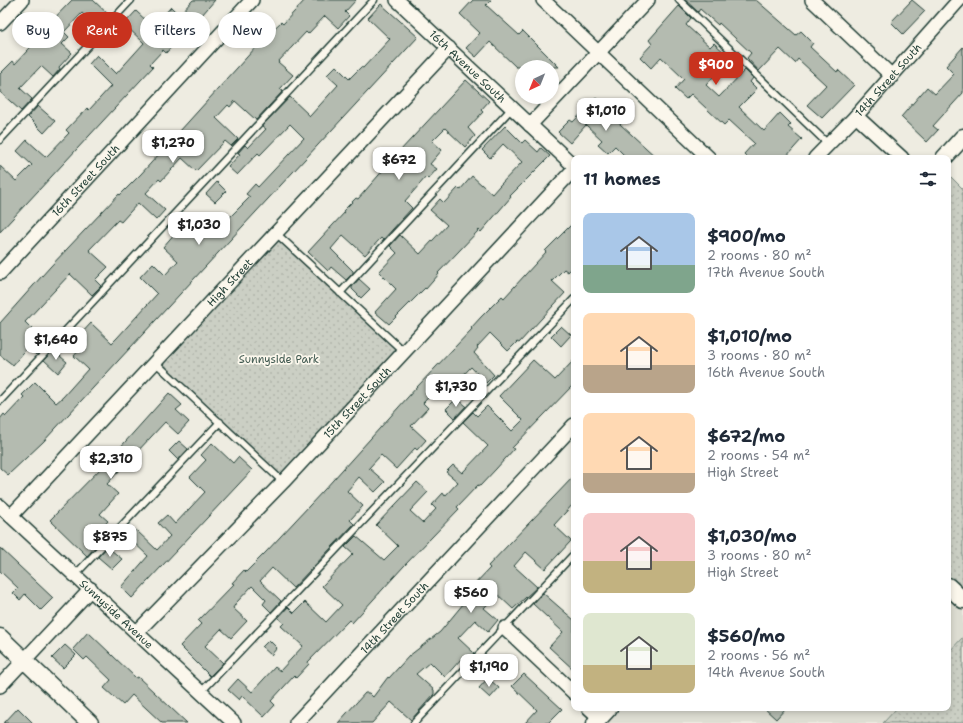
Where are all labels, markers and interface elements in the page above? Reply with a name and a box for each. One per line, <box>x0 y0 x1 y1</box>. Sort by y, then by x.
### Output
chip: Buy <box>12 12 64 48</box>
chip: Rent <box>72 12 132 48</box>
chip: Filters <box>140 12 210 48</box>
chip: New <box>218 12 276 48</box>
street label: 16th Avenue South <box>426 27 509 106</box>
street label: 14th Street South <box>851 40 925 120</box>
pin: $900 <box>692 52 740 86</box>
text: $900 <box>698 56 734 73</box>
north arrow <box>515 60 559 104</box>
map controls <box>515 60 559 104</box>
pin: $1,010 <box>573 98 639 132</box>
text: $1,010 <box>586 102 626 119</box>
pin: $1,270 <box>140 130 206 164</box>
text: $1,270 <box>151 134 195 151</box>
street label: 16th Street South <box>48 141 123 220</box>
pin: $672 <box>375 147 423 181</box>
text: $672 <box>382 151 416 168</box>
text: 11 homes <box>583 168 661 190</box>
icon: filters <box>917 168 939 190</box>
pin: $1,030 <box>166 212 232 246</box>
text: $1,030 <box>177 216 221 233</box>
text: $900/mo <box>707 225 786 247</box>
icon: home <box>615 229 663 277</box>
text: 2 rooms · 80 m² <box>707 247 811 264</box>
street label: High Street <box>203 255 256 310</box>
text: 17th Avenue South <box>707 264 825 281</box>
text: $1,010/mo <box>707 325 792 347</box>
pin: $1,640 <box>23 327 89 361</box>
icon: home <box>615 329 663 377</box>
text: $1,640 <box>34 331 78 348</box>
text: 3 rooms · 80 m² <box>707 347 811 364</box>
park label: Sunnyside Park <box>239 352 319 367</box>
street label: 15th Street South <box>320 363 394 442</box>
text: 16th Avenue South <box>707 364 825 381</box>
pin: $1,730 <box>423 374 489 408</box>
text: $1,730 <box>435 378 477 395</box>
text: $672/mo <box>707 425 785 447</box>
icon: home <box>615 429 663 477</box>
pin: $2,310 <box>78 446 144 480</box>
text: 2 rooms · 54 m² <box>707 447 810 464</box>
text: $2,310 <box>89 450 133 467</box>
text: High Street <box>707 464 779 481</box>
pin: $875 <box>86 524 134 558</box>
text: $1,030/mo <box>707 525 797 547</box>
text: $875 <box>93 528 127 545</box>
icon: home <box>615 529 663 577</box>
text: 3 rooms · 80 m² <box>707 547 811 564</box>
text: High Street <box>707 564 779 581</box>
street label: Sunnyside Avenue <box>76 576 157 652</box>
street label: 14th Street South <box>357 578 432 657</box>
pin: $560 <box>447 580 495 614</box>
text: $560 <box>453 584 489 601</box>
text: $560/mo <box>707 625 785 647</box>
icon: home <box>615 629 663 677</box>
text: 2 rooms · 56 m² <box>707 647 810 664</box>
pin: $1,190 <box>456 654 522 688</box>
text: $1,190 <box>469 658 509 675</box>
text: 14th Avenue South <box>707 664 825 681</box>

